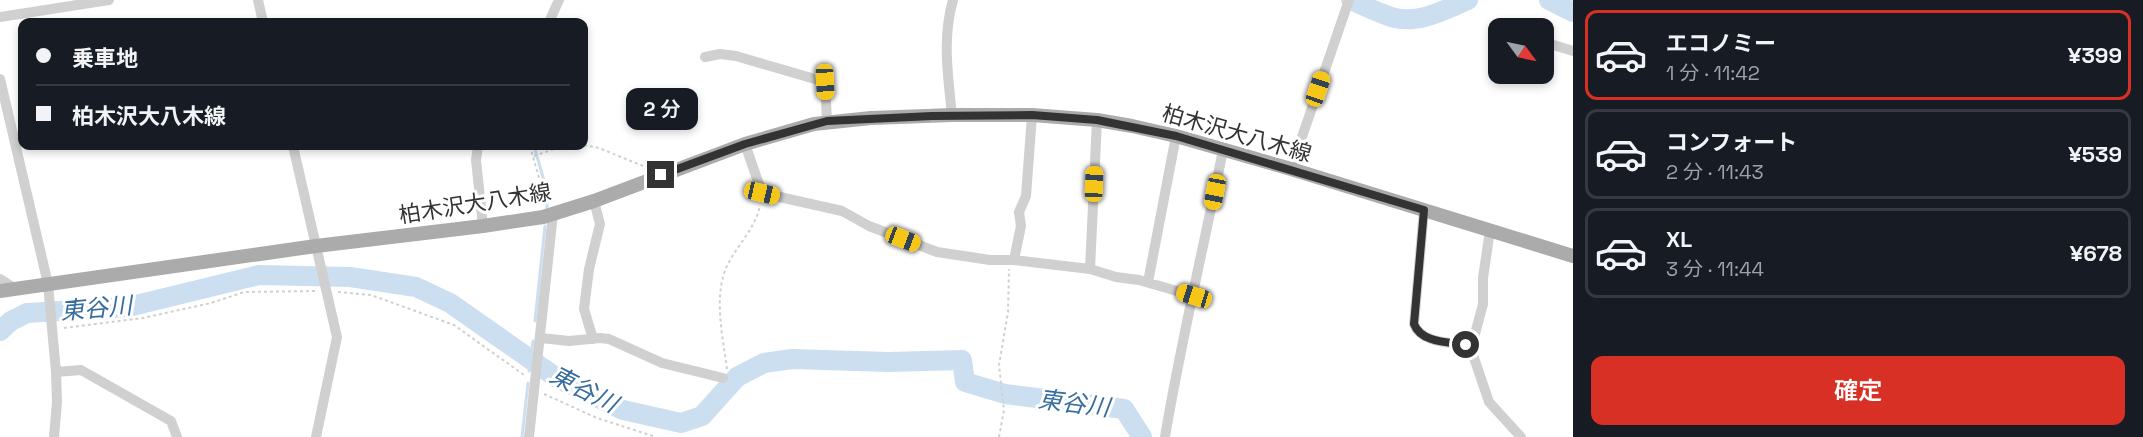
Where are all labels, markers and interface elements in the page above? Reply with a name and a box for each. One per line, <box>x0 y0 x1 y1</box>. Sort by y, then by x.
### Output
north arrow <box>1488 18 1554 84</box>
map controls <box>1488 18 1554 84</box>
icon: car <box>1594 28 1648 82</box>
text: エコノミー <box>1666 29 1776 57</box>
text: ¥399 <box>2068 41 2122 69</box>
text: 乗車地 <box>72 44 138 72</box>
text: 1 分 · 11:42 <box>1666 60 1760 86</box>
car <box>815 64 835 100</box>
car <box>1304 69 1332 109</box>
callout: 2 分 <box>625 88 697 130</box>
text: 2 分 <box>644 96 680 122</box>
street label: 柏木沢大八木線 <box>1159 98 1315 168</box>
text: 柏木沢大八木線 <box>72 102 226 130</box>
icon: car <box>1594 127 1648 181</box>
text: コンフォート <box>1666 128 1797 156</box>
text: ¥539 <box>2068 140 2122 168</box>
text: 2 分 · 11:43 <box>1666 159 1764 185</box>
route end <box>647 161 674 188</box>
car <box>1084 166 1104 202</box>
car <box>1203 173 1227 211</box>
street label: 柏木沢大八木線 <box>397 177 553 229</box>
car <box>742 180 782 206</box>
car <box>883 224 923 254</box>
text: XL <box>1666 225 1692 253</box>
icon: car <box>1594 226 1648 280</box>
text: ¥678 <box>2070 239 2122 267</box>
text: 3 分 · 11:44 <box>1666 256 1764 282</box>
car <box>1174 282 1214 310</box>
water label: 東谷川 <box>59 289 136 327</box>
route start <box>1452 331 1479 358</box>
button: 確定 <box>1591 356 2125 425</box>
water label: 東谷川 <box>545 359 626 421</box>
water label: 東谷川 <box>1036 383 1115 423</box>

